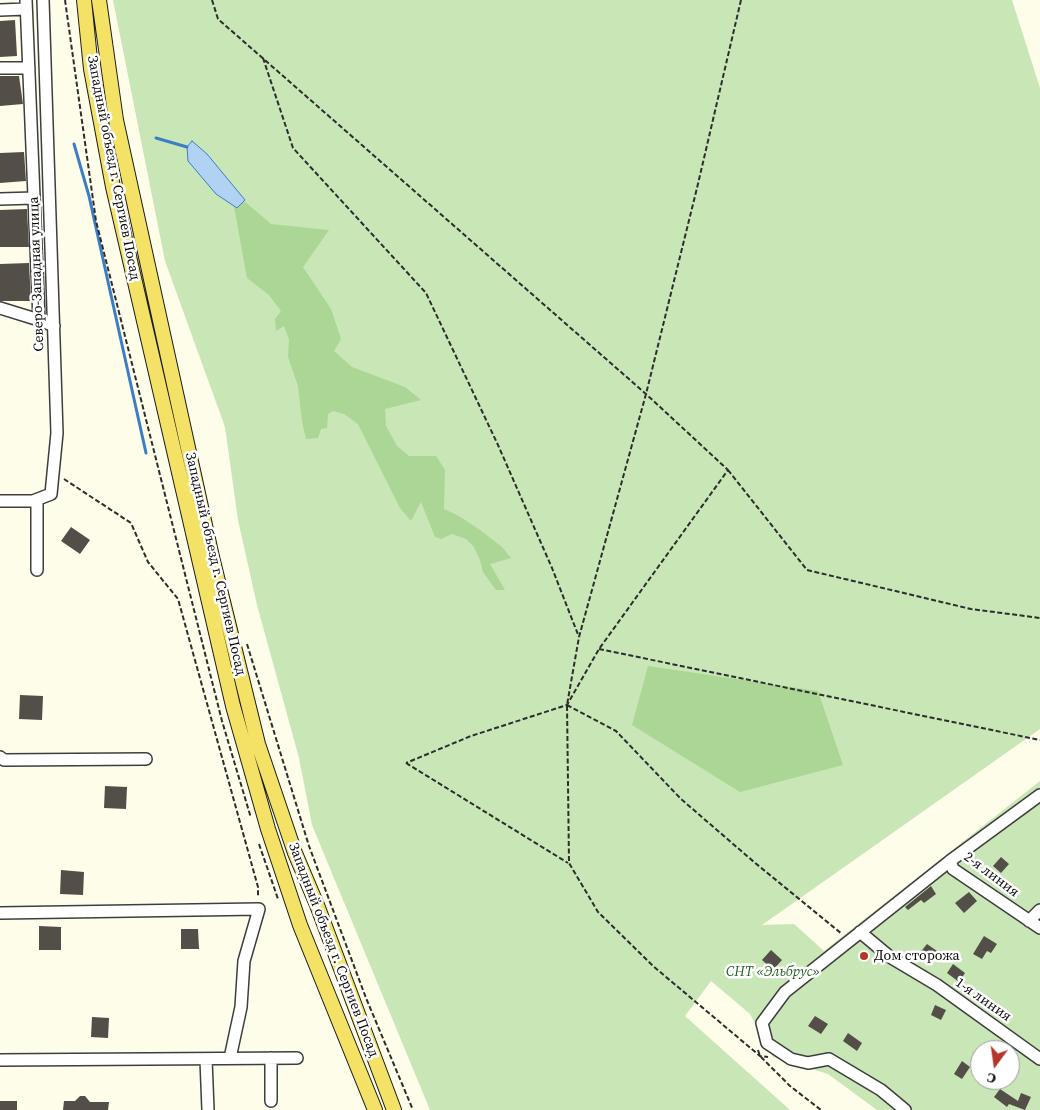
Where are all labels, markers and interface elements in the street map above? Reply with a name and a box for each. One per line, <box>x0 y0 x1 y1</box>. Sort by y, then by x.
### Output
street label: Западный объезд г. Сергиев Посад <box>83 54 143 282</box>
street label: Северо-Западная улица <box>26 196 48 352</box>
street label: Западный объезд г. Сергиев Посад <box>181 451 249 677</box>
street label: Западный объезд г. Сергиев Посад <box>284 840 382 1060</box>
street label: 2-я линия <box>960 849 1022 901</box>
place label: Дом сторожа <box>874 948 960 964</box>
marker: Дом сторожа <box>858 950 870 962</box>
park label: СНТ «Эльбрус» <box>726 964 820 980</box>
street label: 1-я линия <box>952 975 1014 1025</box>
north arrow <box>970 1040 1020 1090</box>
text: С <box>985 1068 998 1089</box>

